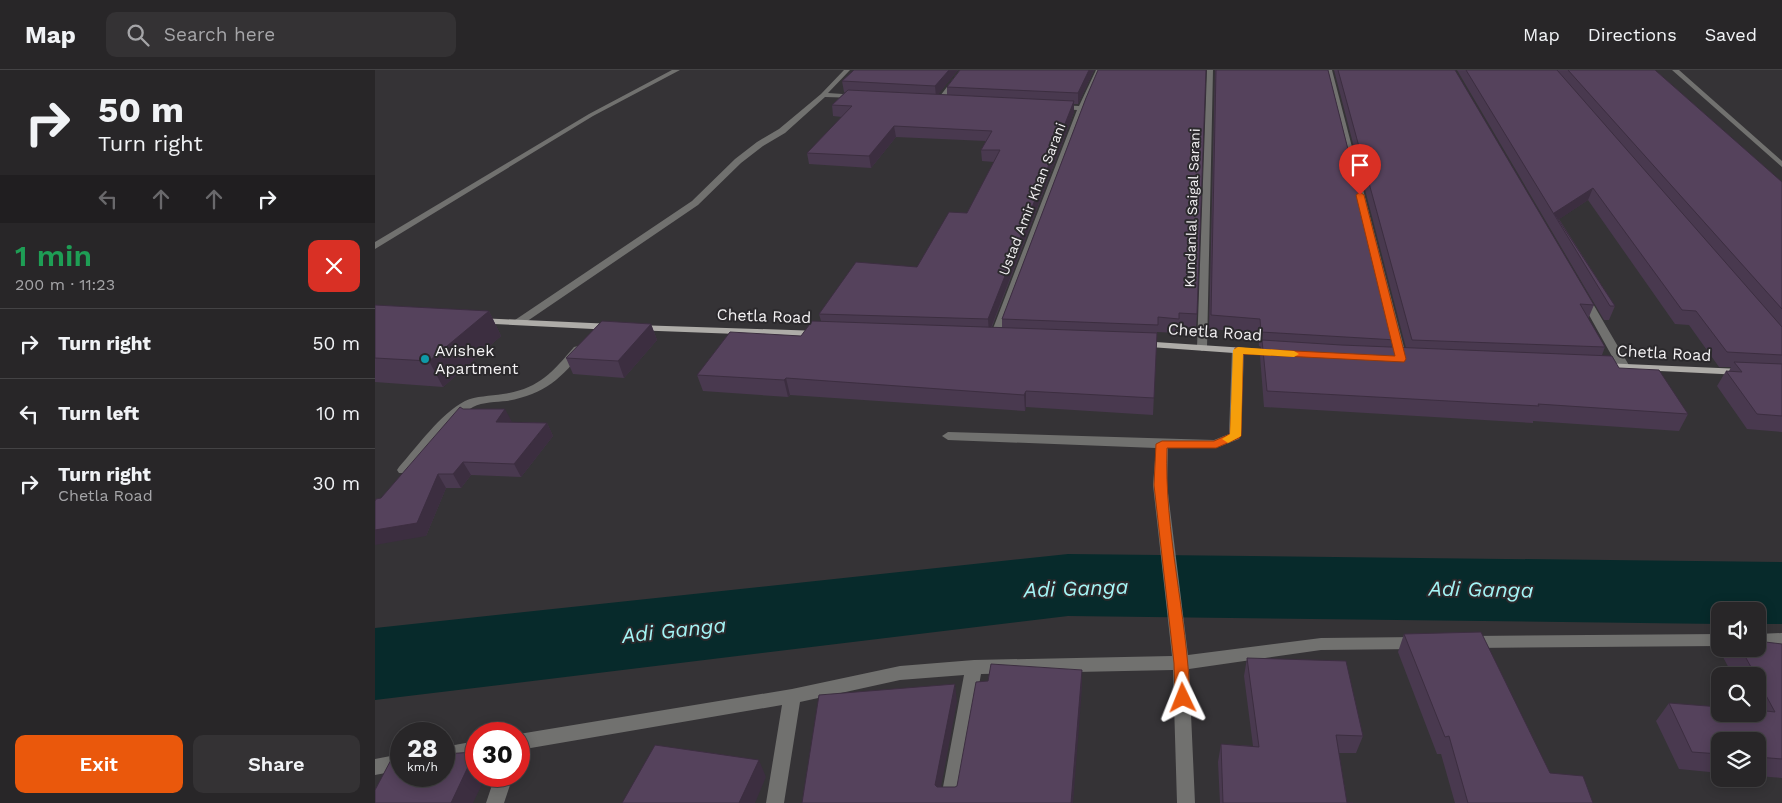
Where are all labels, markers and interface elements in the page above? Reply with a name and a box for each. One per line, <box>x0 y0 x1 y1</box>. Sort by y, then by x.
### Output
search box <box>106 12 456 57</box>
text: Map <box>25 21 76 49</box>
icon: search <box>124 21 152 49</box>
text: Search here <box>164 23 275 46</box>
text: Map <box>1523 24 1560 45</box>
text: Directions <box>1588 24 1677 45</box>
text: Saved <box>1705 24 1757 45</box>
text: 50 m <box>98 89 184 131</box>
icon: right <box>15 90 80 155</box>
street label: Ustad Amir Khan Sarani <box>995 120 1069 278</box>
street label: Kundanlal Saigal Sarani <box>1181 128 1203 288</box>
text: Turn right <box>98 131 203 156</box>
pin <box>1339 144 1381 195</box>
icon: arrive <box>1346 151 1374 179</box>
icon: left <box>94 185 122 213</box>
icon: ahead <box>147 185 175 213</box>
icon: ahead <box>200 185 228 213</box>
icon: right <box>253 185 281 213</box>
text: 1 min <box>15 238 92 273</box>
button: close <box>308 240 360 292</box>
text: 200 m · 11:23 <box>15 275 115 294</box>
street label: Chetla Road <box>716 305 812 327</box>
street label: Chetla Road <box>1167 319 1263 345</box>
icon: right <box>15 330 43 358</box>
text: Turn right <box>58 332 151 355</box>
text: 50 m <box>313 332 360 355</box>
place label: Avishek Apartment <box>435 341 519 378</box>
street label: Chetla Road <box>1616 341 1712 365</box>
marker: Avishek Apartment <box>419 353 431 365</box>
icon: left <box>15 400 43 428</box>
text: Turn left <box>58 402 139 425</box>
text: 10 m <box>316 402 360 425</box>
text: Turn right <box>58 463 151 486</box>
icon: right <box>15 470 43 498</box>
text: 30 m <box>313 472 360 495</box>
text: Chetla Road <box>58 486 153 505</box>
water label: Adi Ganga <box>1022 574 1129 602</box>
water label: Adi Ganga <box>1427 576 1534 602</box>
map controls <box>1711 602 1766 787</box>
button: sound <box>1711 602 1766 657</box>
water label: Adi Ganga <box>620 612 728 648</box>
button: search <box>1711 667 1766 722</box>
position arrow <box>1156 671 1208 723</box>
speed limit sign: 30 <box>465 722 530 787</box>
button: layers <box>1711 732 1766 787</box>
text: 28 <box>407 734 438 763</box>
button: Exit <box>15 735 183 793</box>
button: Share <box>193 735 360 793</box>
text: km/h <box>407 760 438 774</box>

